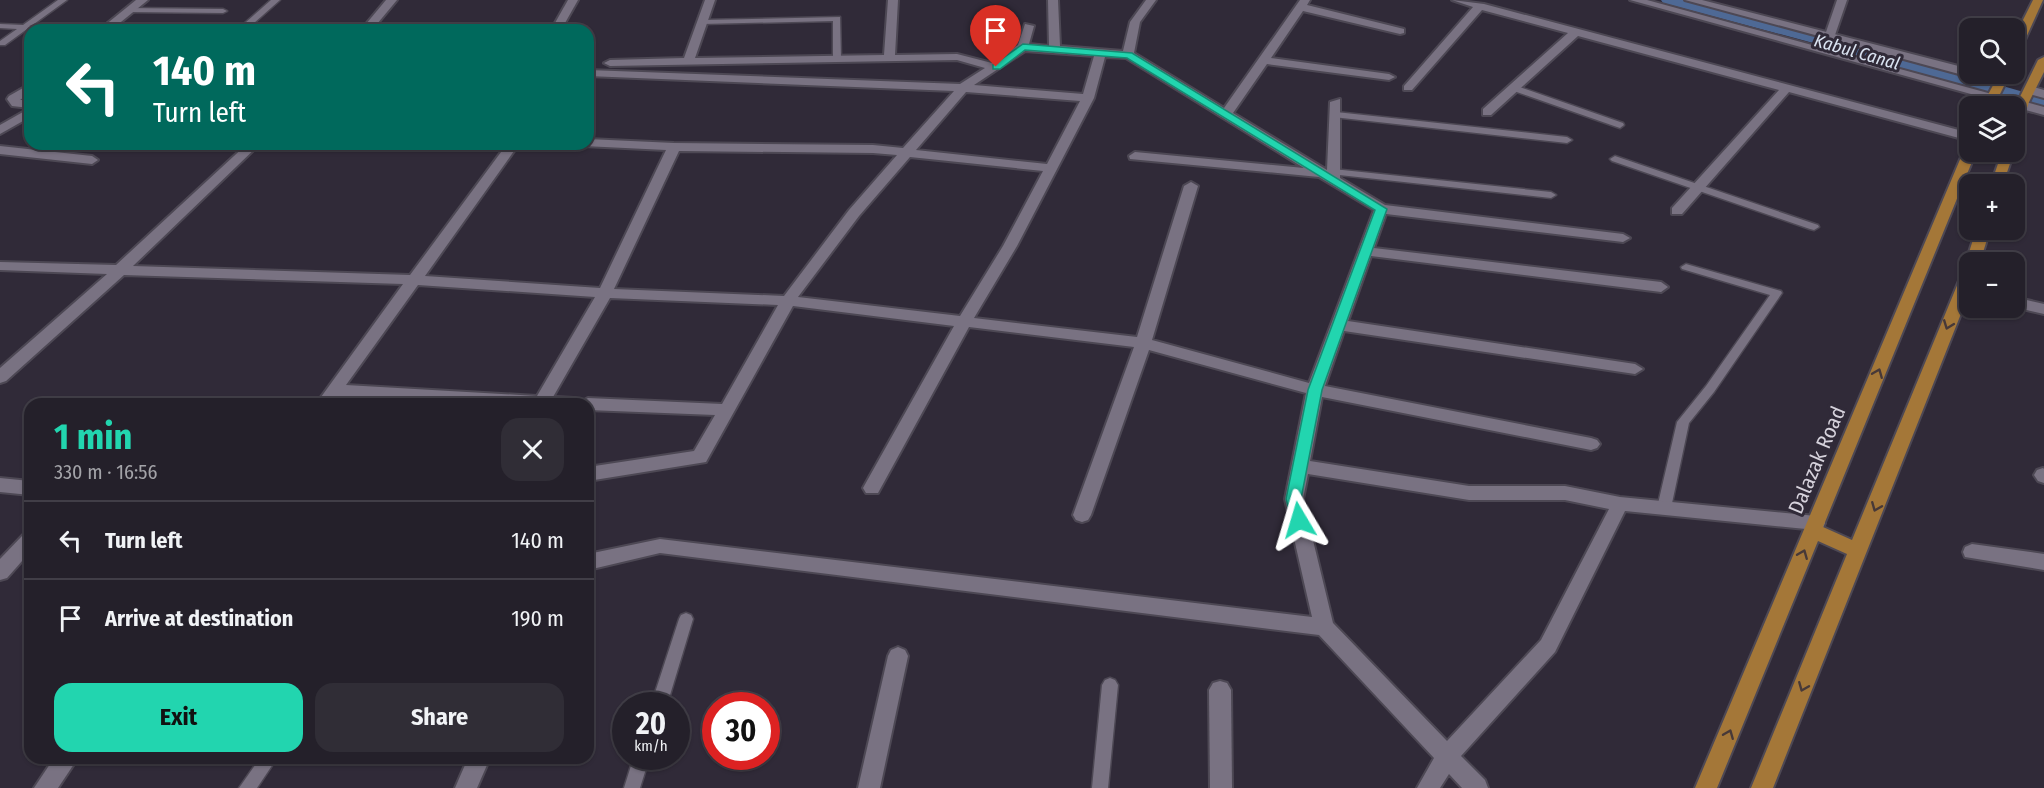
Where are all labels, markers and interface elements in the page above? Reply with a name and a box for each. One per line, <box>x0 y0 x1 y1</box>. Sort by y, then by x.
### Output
pin <box>970 5 1021 67</box>
icon: arrive <box>979 14 1012 47</box>
map controls <box>1959 18 2025 318</box>
button: search <box>1959 18 2025 84</box>
water label: Kabul Canal <box>1812 29 1903 75</box>
text: 140 m <box>153 46 256 96</box>
icon: left <box>54 48 132 126</box>
button: layers <box>1959 96 2025 162</box>
text: Turn left <box>153 97 246 129</box>
button: + <box>1959 174 2025 240</box>
button: − <box>1959 252 2025 318</box>
one-way arrow <box>1943 319 1955 330</box>
one-way arrow <box>1871 369 1883 380</box>
street label: Dalazak Road <box>1783 402 1851 518</box>
text: 1 min <box>54 415 132 459</box>
button: close <box>501 418 564 481</box>
text: 330 m · 16:56 <box>54 460 157 484</box>
position arrow <box>1267 488 1331 552</box>
one-way arrow <box>1871 500 1883 511</box>
icon: left <box>54 524 87 557</box>
text: Turn left <box>105 527 183 554</box>
text: 140 m <box>511 527 564 554</box>
one-way arrow <box>1796 549 1808 560</box>
icon: arrive <box>54 602 87 635</box>
text: Arrive at destination <box>105 605 293 632</box>
text: 190 m <box>511 605 564 632</box>
one-way arrow <box>1798 681 1810 692</box>
button: Exit <box>54 683 303 752</box>
button: Share <box>315 683 564 752</box>
speed limit sign: 30 <box>702 692 780 770</box>
text: 20 <box>636 706 666 742</box>
one-way arrow <box>1722 729 1734 740</box>
text: km/h <box>634 737 668 755</box>

